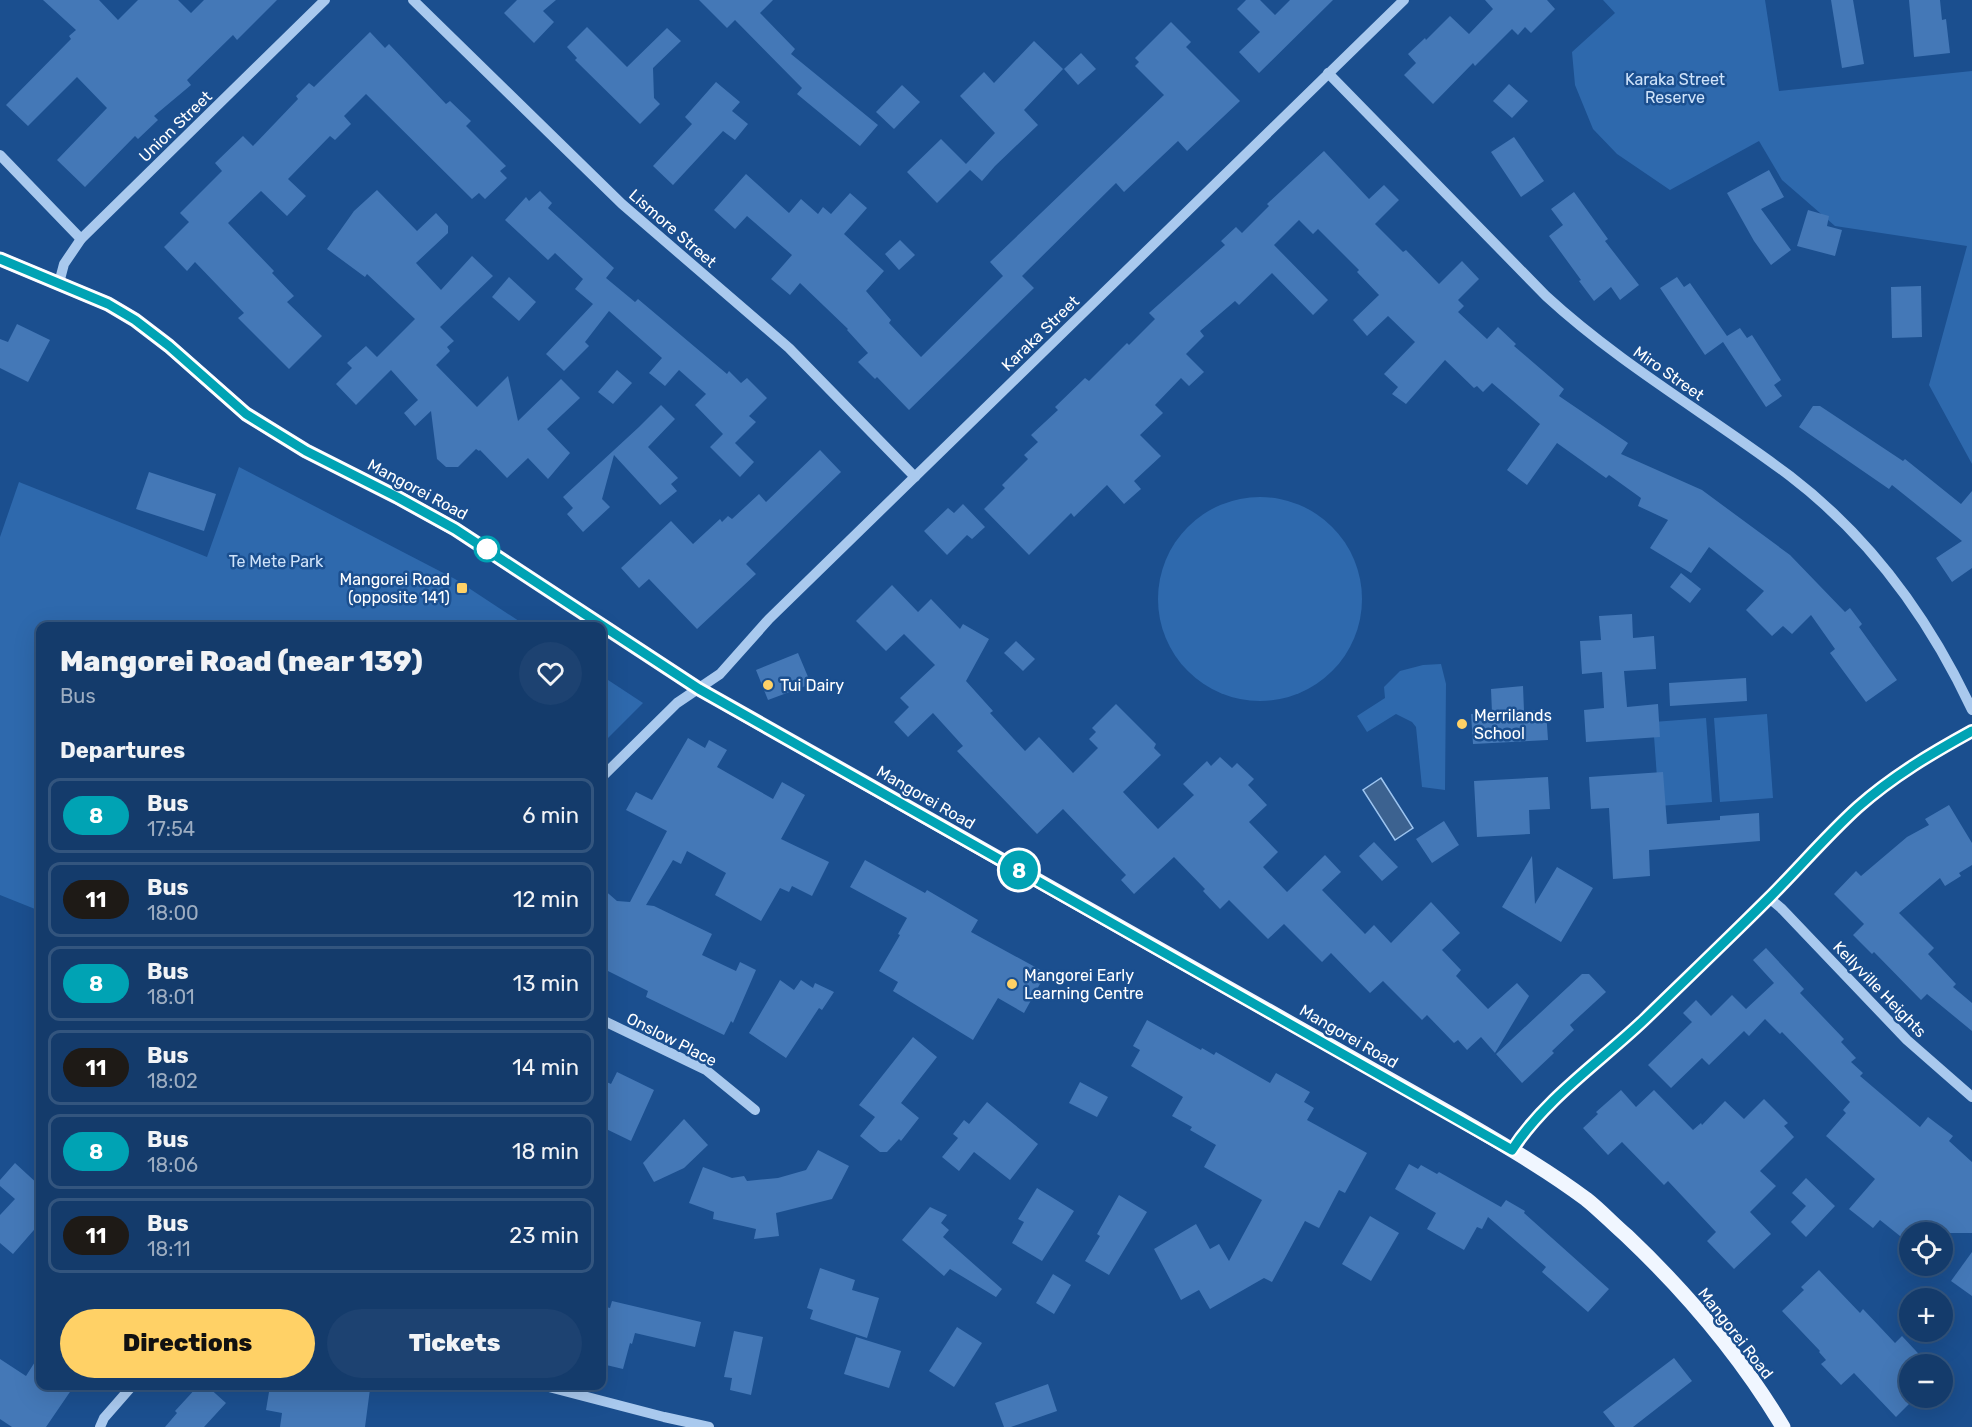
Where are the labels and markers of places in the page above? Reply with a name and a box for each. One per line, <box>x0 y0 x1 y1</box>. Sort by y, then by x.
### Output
unlabelled marker <box>474 536 500 562</box>
place label: Mangorei Road (opposite 141) <box>339 570 450 607</box>
marker: Mangorei Road (opposite 141) <box>455 581 469 595</box>
place label: Tui Dairy <box>780 676 844 695</box>
marker: Tui Dairy <box>761 678 775 692</box>
place label: Merrilands School <box>1474 706 1552 743</box>
marker: Merrilands School <box>1455 717 1469 731</box>
place label: Mangorei Early Learning Centre <box>1024 966 1144 1003</box>
marker: Mangorei Early Learning Centre <box>1005 977 1019 991</box>

